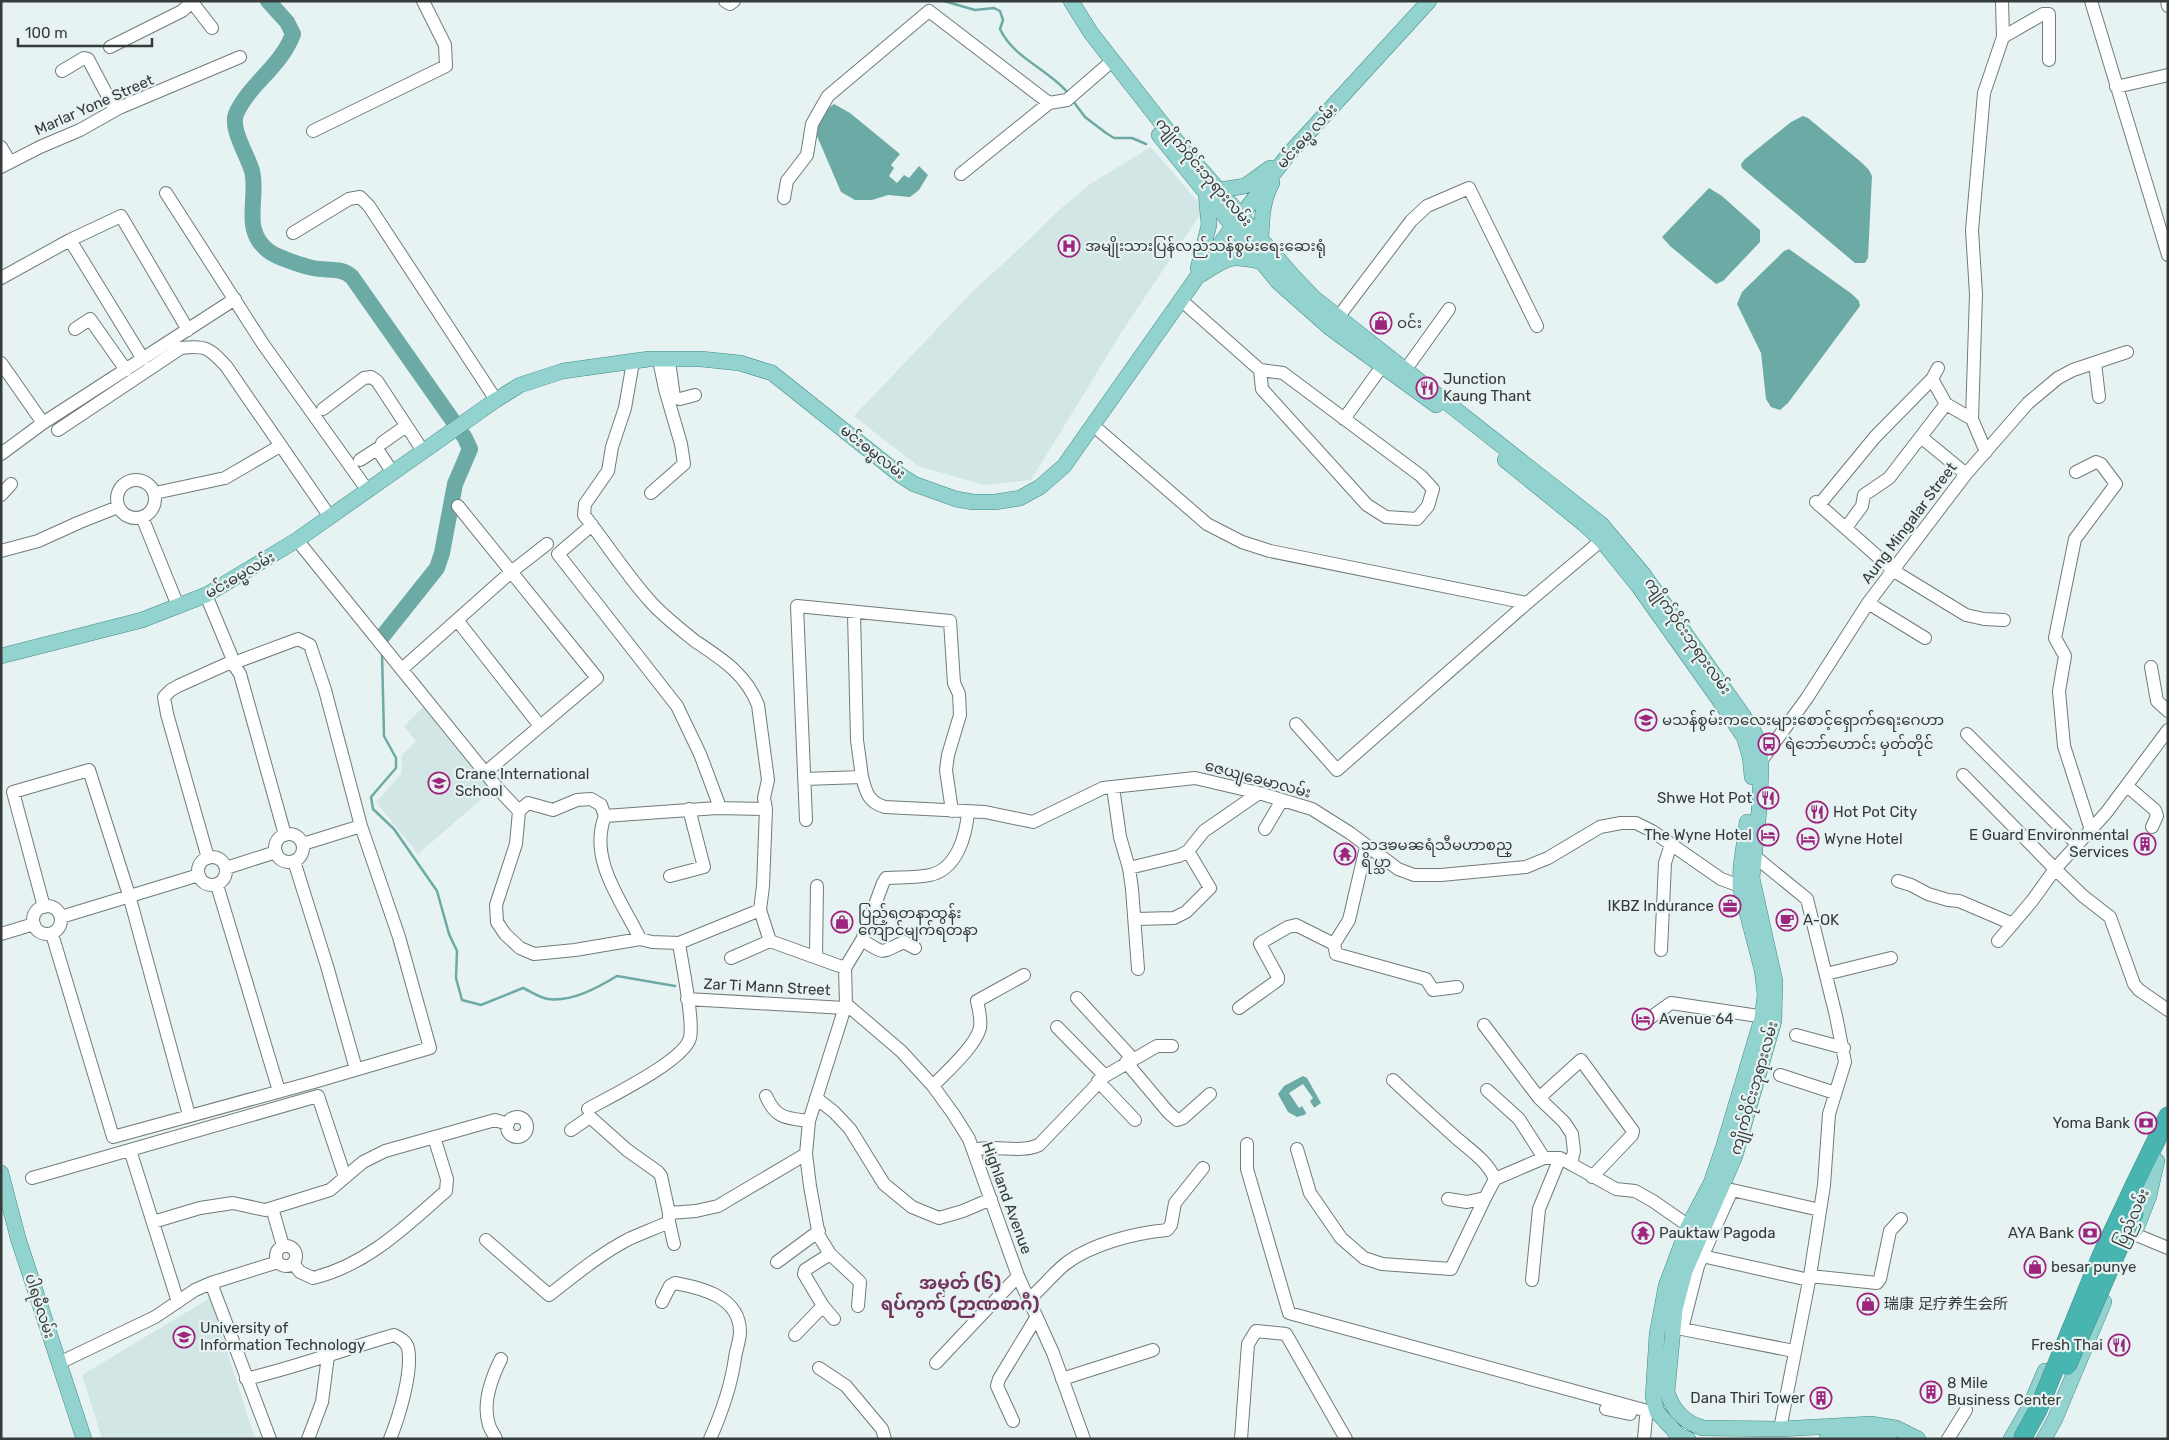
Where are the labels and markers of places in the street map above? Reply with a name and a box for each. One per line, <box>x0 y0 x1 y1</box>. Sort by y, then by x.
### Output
hospital icon: အမျိုးသားပြန်လည်သန်စွမ်းရေးဆေးရုံ <box>1057 234 1081 258</box>
place label: အမျိုးသားပြန်လည်သန်စွမ်းရေးဆေးရုံ <box>1085 236 1326 258</box>
shop icon: ဝင်း <box>1369 311 1393 335</box>
place label: ဝင်း <box>1397 313 1422 332</box>
place label: Junction Kaung Thant <box>1443 370 1531 405</box>
restaurant icon: Junction Kaung Thant <box>1415 376 1439 400</box>
school or university icon: မသန်စွမ်းကလေးများစောင့်ရှောက်ရေးဂေဟာ <box>1634 708 1658 732</box>
place label: မသန်စွမ်းကလေးများစောင့်ရှောက်ရေးဂေဟာ <box>1662 710 1944 732</box>
bus stop icon: ရဲဘော်ဟောင်း မှတ်တိုင် <box>1757 732 1781 756</box>
place label: ရဲဘော်ဟောင်း မှတ်တိုင် <box>1785 734 1933 756</box>
place label: Crane International School <box>455 765 589 800</box>
school or university icon: Crane International School <box>427 771 451 795</box>
restaurant icon: Shwe Hot Pot <box>1756 786 1780 810</box>
place label: Shwe Hot Pot <box>1657 789 1752 807</box>
restaurant icon: Hot Pot City <box>1805 800 1829 824</box>
place label: Hot Pot City <box>1833 803 1917 821</box>
hotel icon: The Wyne Hotel <box>1756 823 1780 847</box>
place label: The Wyne Hotel <box>1644 826 1752 844</box>
place label: E Guard Environmental Services <box>1969 826 2129 861</box>
hotel icon: Wyne Hotel <box>1796 827 1820 851</box>
place label: Wyne Hotel <box>1824 830 1903 848</box>
building icon: E Guard Environmental Services <box>2133 832 2157 856</box>
place label: သဒၶမၼရံသီမဟာစည္ ရိပ္သာ <box>1361 835 1512 874</box>
temple icon: သဒၶမၼရံသီမဟာစည္ ရိပ္သာ <box>1333 842 1357 866</box>
office icon: IKBZ Indurance <box>1718 894 1742 918</box>
place label: IKBZ Indurance <box>1607 897 1714 915</box>
place label: ပြည့်ရတနာထွန်း ကျောင်မျက်ရတနာ <box>858 903 978 942</box>
cafe icon: A-OK <box>1775 908 1799 932</box>
shop icon: ပြည့်ရတနာထွန်း ကျောင်မျက်ရတနာ <box>830 910 854 934</box>
place label: A-OK <box>1803 911 1839 929</box>
hotel icon: Avenue 64 <box>1631 1007 1655 1031</box>
place label: Avenue 64 <box>1659 1010 1734 1028</box>
bank icon: Yoma Bank <box>2134 1111 2158 1135</box>
place label: Yoma Bank <box>2053 1114 2130 1132</box>
temple icon: Pauktaw Pagoda <box>1631 1221 1655 1245</box>
bank icon: AYA Bank <box>2078 1221 2102 1245</box>
place label: Pauktaw Pagoda <box>1659 1224 1776 1242</box>
place label: AYA Bank <box>2008 1224 2074 1242</box>
shop icon: besar punye <box>2023 1255 2047 1279</box>
place label: besar punye <box>2051 1258 2137 1276</box>
shop icon: 瑞康 足疗养生会所 <box>1856 1292 1880 1316</box>
place label: 瑞康 足疗养生会所 <box>1884 1295 2008 1313</box>
place label: University of Information Technology <box>200 1319 365 1354</box>
school or university icon: University of Information Technology <box>172 1325 196 1349</box>
restaurant icon: Fresh Thai <box>2107 1333 2131 1357</box>
place label: Fresh Thai <box>2031 1336 2103 1354</box>
place label: 8 Mile Business Center <box>1947 1374 2061 1409</box>
building icon: 8 Mile Business Center <box>1919 1380 1943 1404</box>
building icon: Dana Thiri Tower <box>1809 1386 1833 1410</box>
place label: Dana Thiri Tower <box>1690 1389 1805 1407</box>

